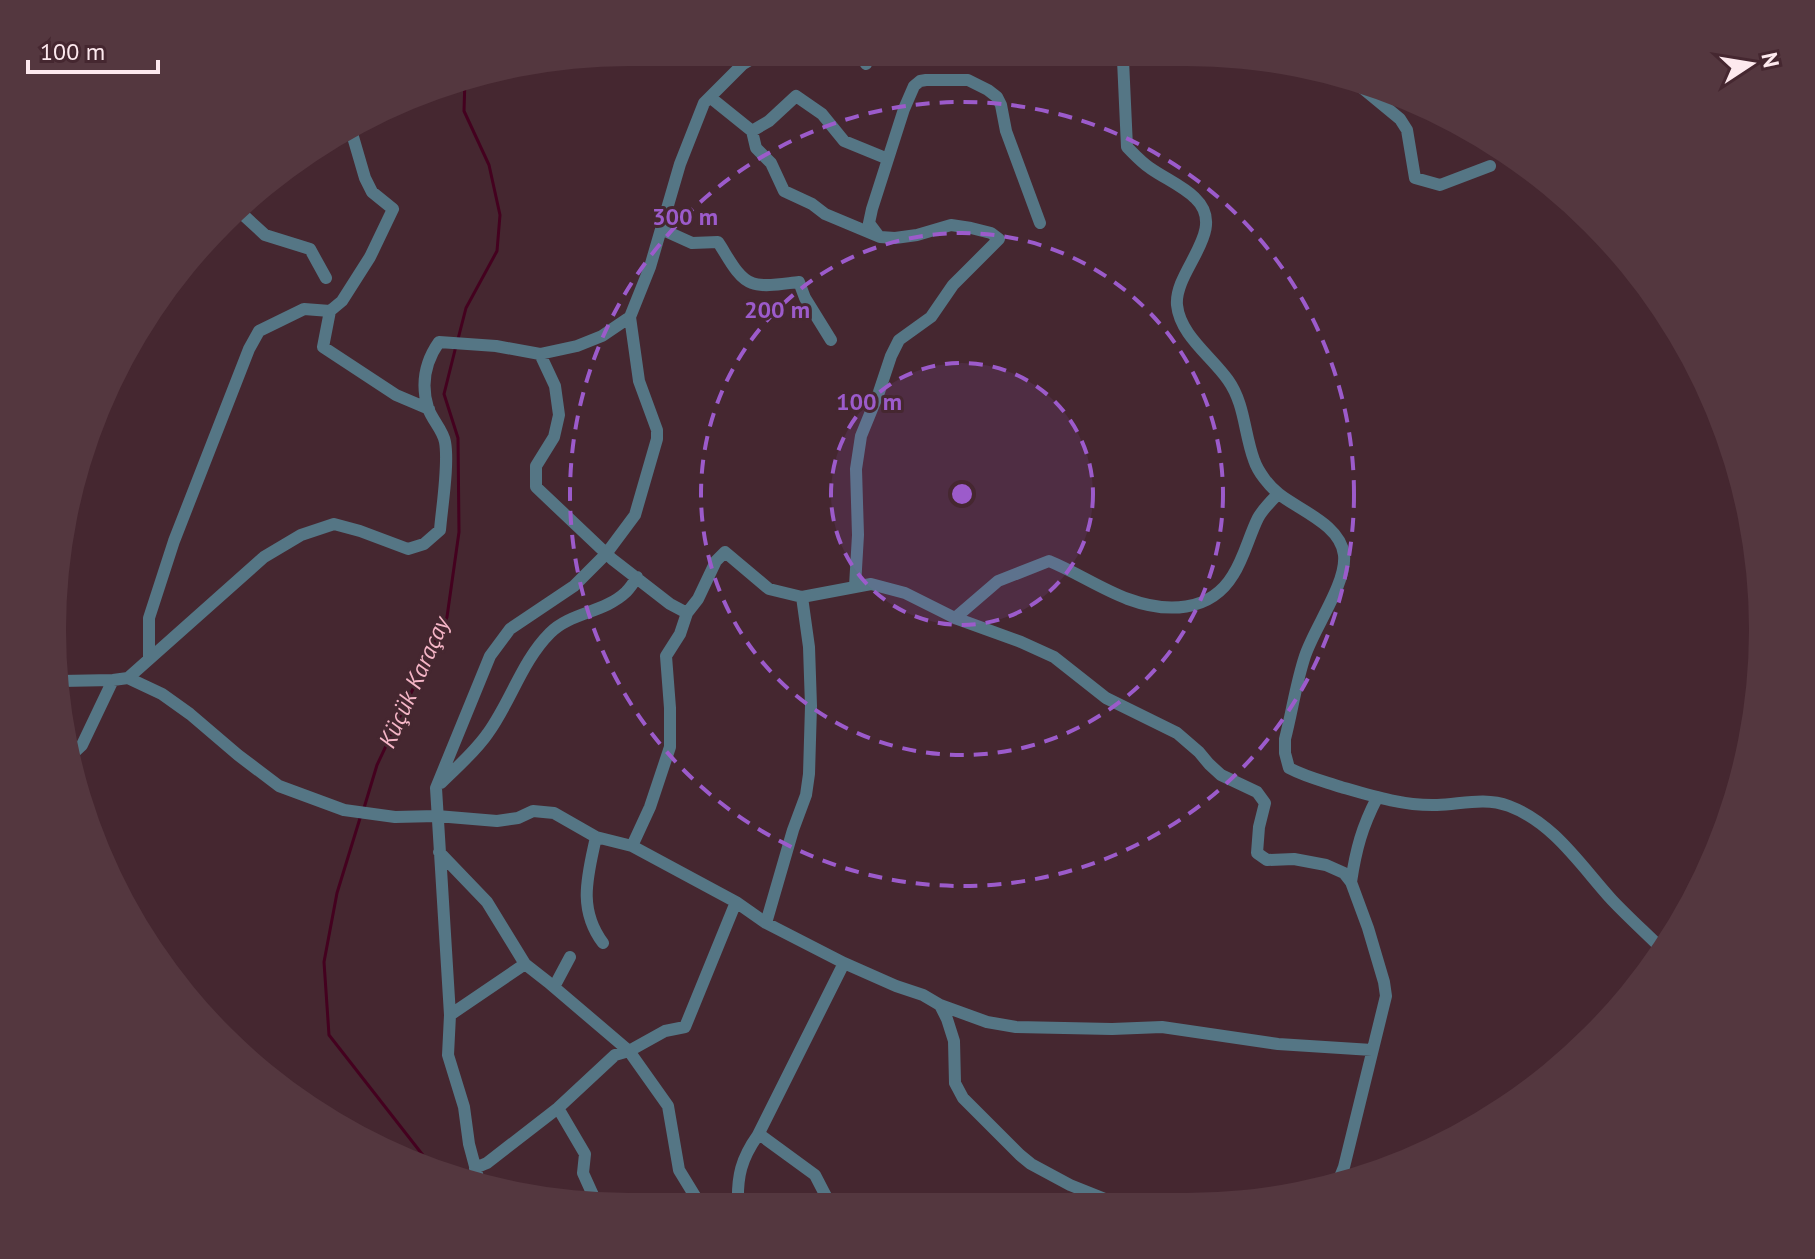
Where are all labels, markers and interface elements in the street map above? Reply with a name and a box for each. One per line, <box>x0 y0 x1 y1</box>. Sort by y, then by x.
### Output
scale bar <box>28 24 158 74</box>
north arrow <box>1711 24 1791 104</box>
text: 100 m <box>40 36 105 67</box>
text: N <box>1755 50 1786 70</box>
text: 300 m <box>652 201 718 232</box>
text: 200 m <box>744 294 810 325</box>
text: 100 m <box>836 386 902 417</box>
centre of rings <box>948 480 976 508</box>
water label: Küçük Karaçay <box>371 610 457 752</box>

